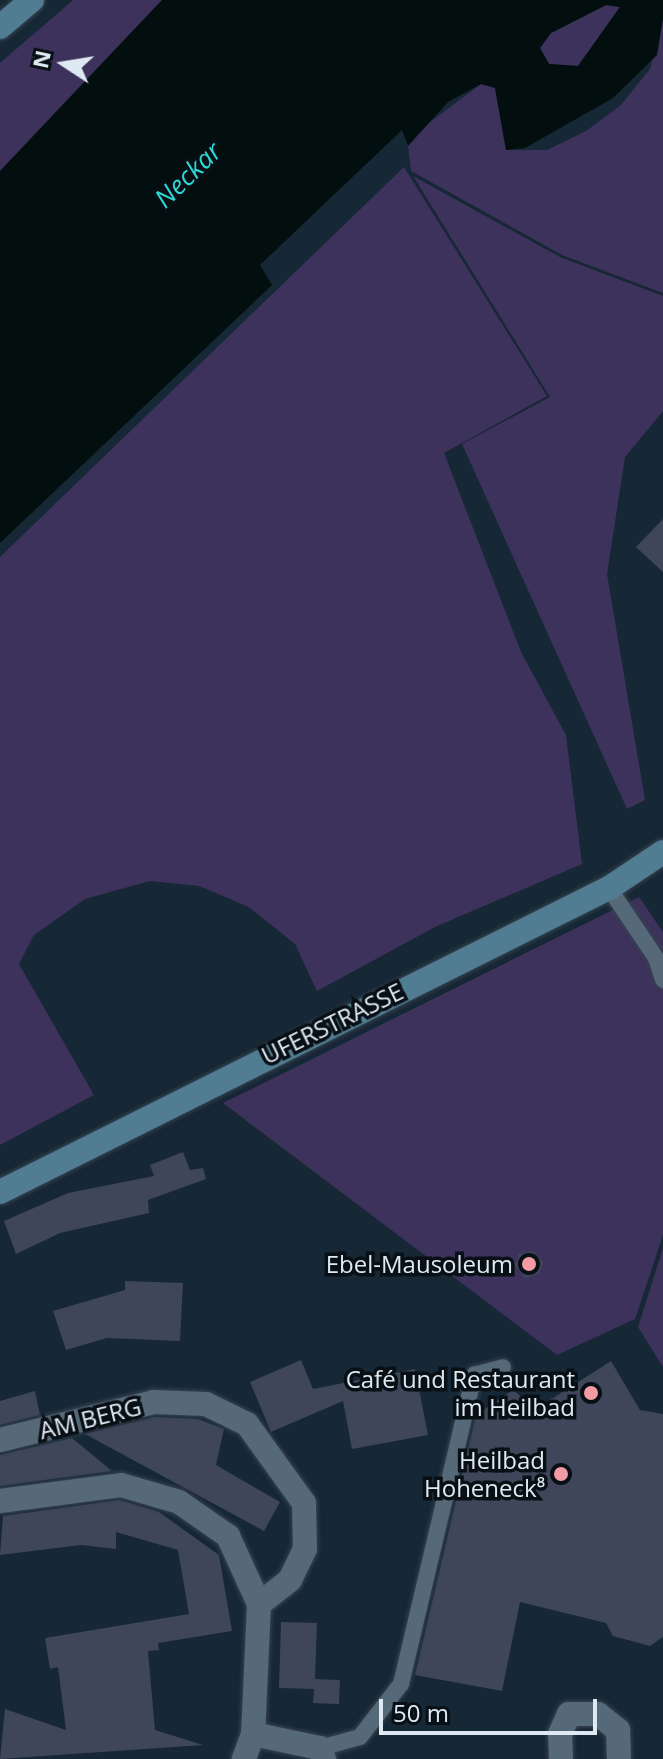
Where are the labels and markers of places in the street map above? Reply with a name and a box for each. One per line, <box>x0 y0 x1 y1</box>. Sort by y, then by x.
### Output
place label: Ebel-Mausoleum <box>326 1250 513 1278</box>
marker: Ebel-Mausoleum <box>520 1255 538 1273</box>
place label: Café und Restaurant im Heilbad <box>346 1365 575 1421</box>
marker: Café und Restaurant im Heilbad <box>582 1384 600 1402</box>
place label: Heilbad Hoheneck⁸ <box>424 1446 545 1502</box>
marker: Heilbad Hoheneck⁸ <box>552 1465 570 1483</box>

